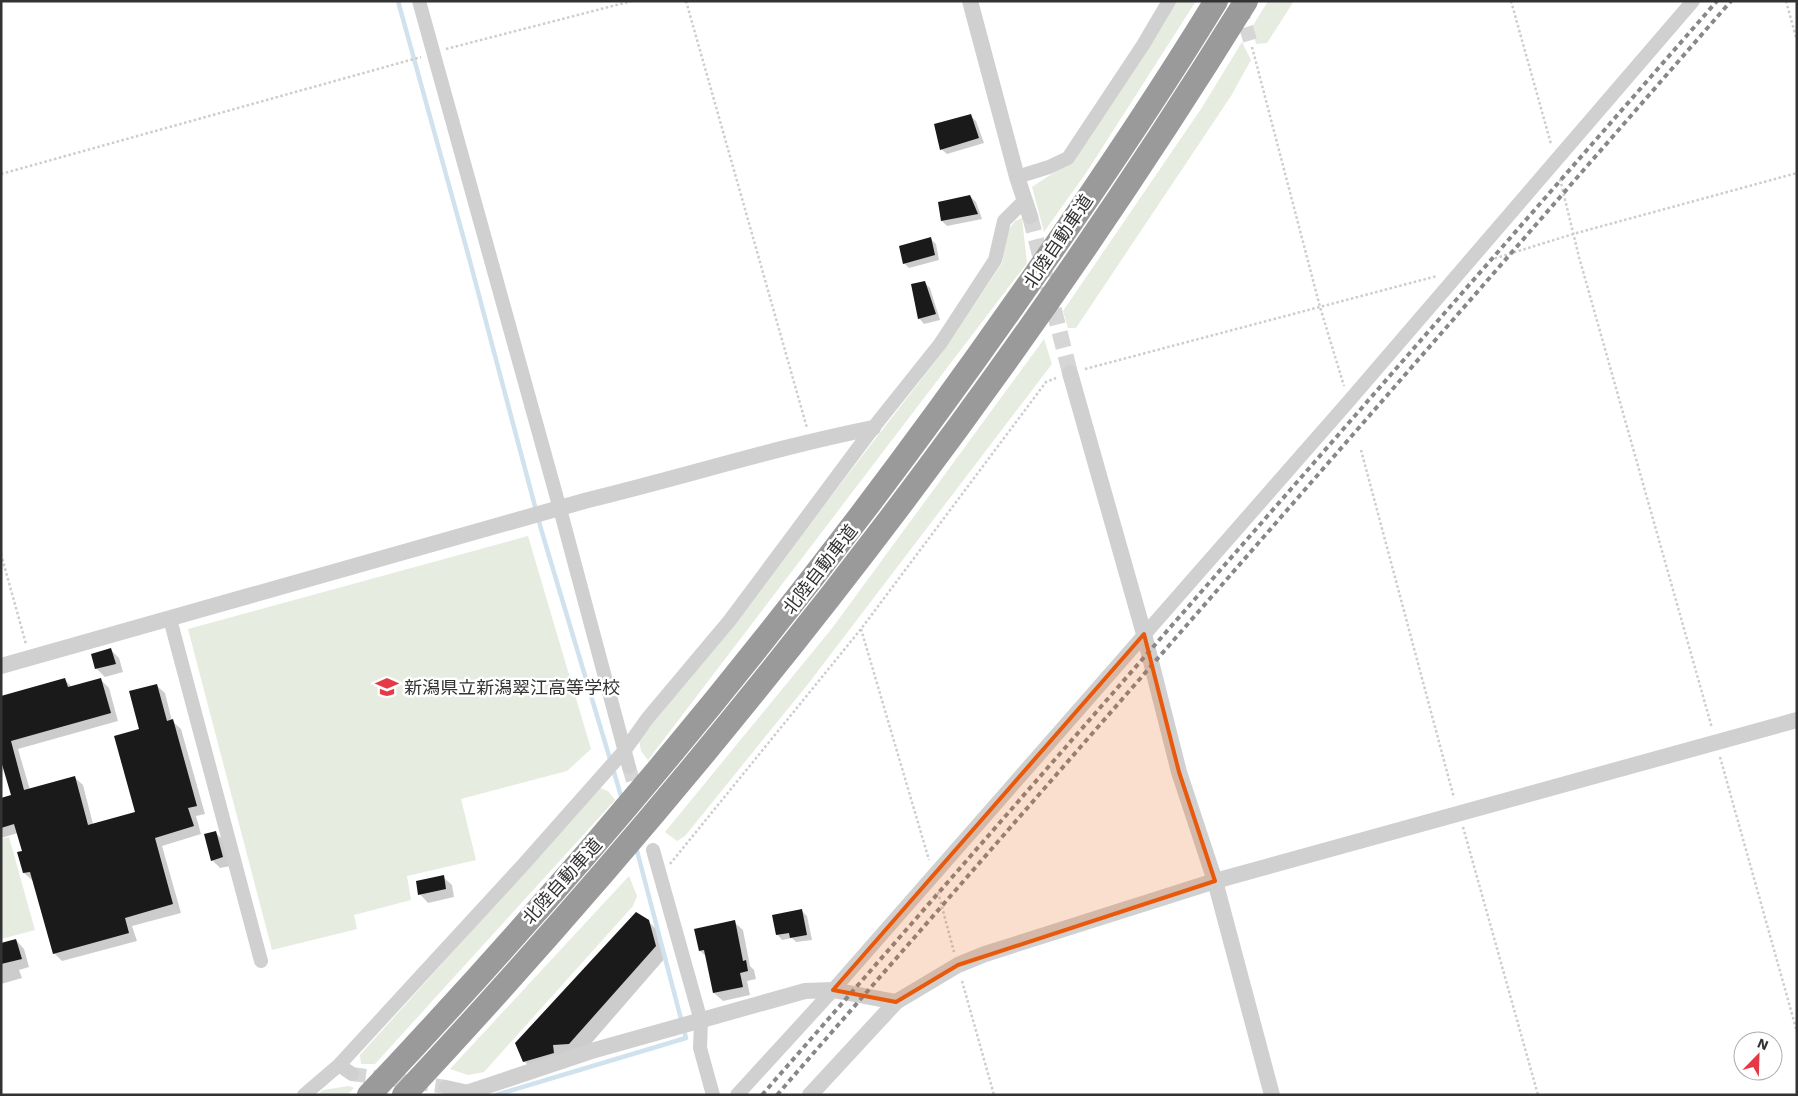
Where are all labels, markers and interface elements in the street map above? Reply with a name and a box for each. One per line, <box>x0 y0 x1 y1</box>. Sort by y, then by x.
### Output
street label: 北陸自動車道 <box>1019 190 1097 292</box>
street label: 北陸自動車道 <box>778 520 862 618</box>
school or university icon: 新潟県立新潟翠江高等学校 <box>374 674 400 700</box>
place label: 新潟県立新潟翠江高等学校 <box>404 677 620 698</box>
street label: 北陸自動車道 <box>518 834 606 928</box>
north arrow <box>1733 1031 1783 1081</box>
text: N <box>1755 1035 1771 1053</box>

